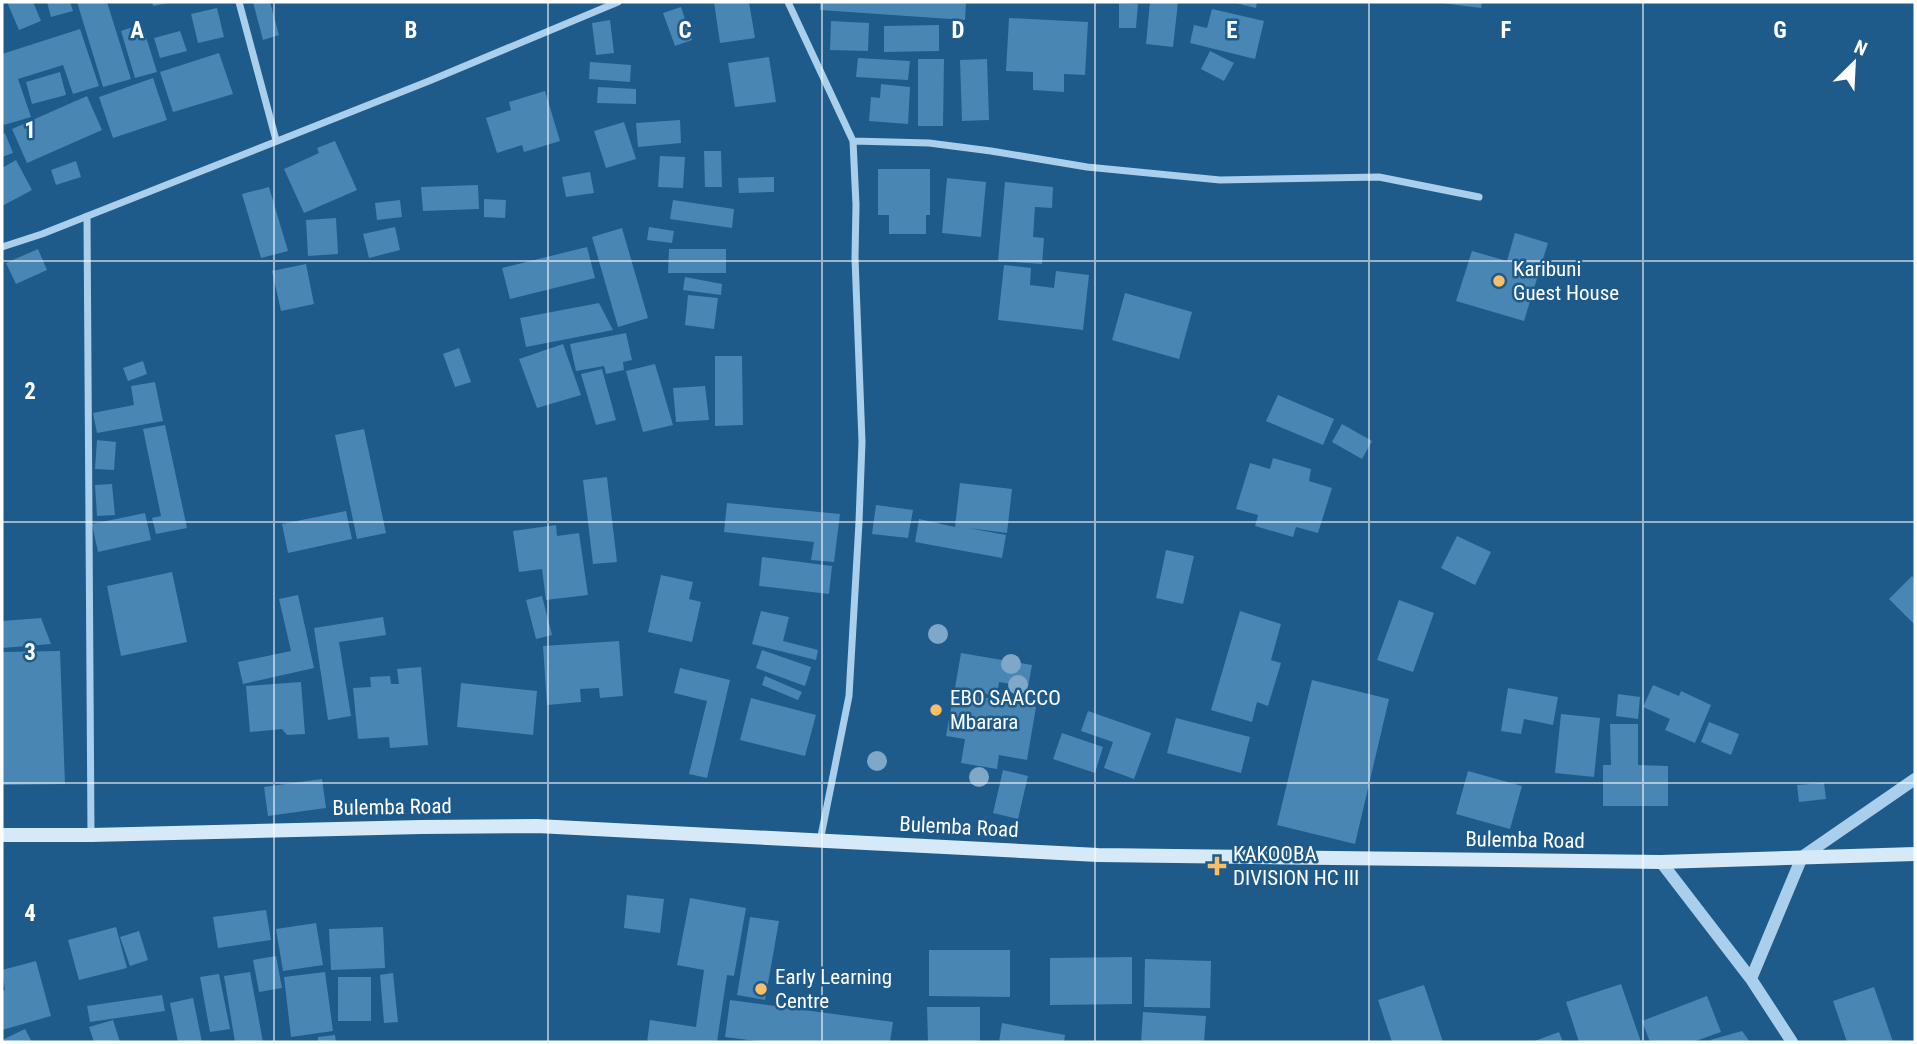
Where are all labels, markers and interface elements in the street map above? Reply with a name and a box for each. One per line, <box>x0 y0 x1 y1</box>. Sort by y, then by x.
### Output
text: A <box>130 17 144 44</box>
text: B <box>405 17 417 44</box>
text: C <box>678 17 692 44</box>
text: D <box>952 17 965 44</box>
text: E <box>1226 17 1238 44</box>
text: F <box>1501 17 1512 44</box>
text: G <box>1773 17 1787 44</box>
north arrow <box>1819 28 1889 98</box>
text: N <box>1851 35 1871 61</box>
text: 1 <box>24 117 36 144</box>
place label: Karibuni Guest House <box>1513 257 1619 305</box>
marker: Karibuni Guest House <box>1491 273 1507 289</box>
text: 2 <box>24 378 36 405</box>
text: 3 <box>24 639 36 666</box>
place label: EBO SAACCO Mbarara <box>950 686 1061 734</box>
marker: EBO SAACCO Mbarara <box>928 702 944 718</box>
street label: Bulemba Road <box>332 794 452 820</box>
street label: Bulemba Road <box>899 812 1019 842</box>
street label: Bulemba Road <box>1465 827 1585 853</box>
place label: KAKOOBA DIVISION HC III <box>1233 842 1359 890</box>
marker: KAKOOBA DIVISION HC III <box>1207 856 1227 876</box>
text: 4 <box>24 900 36 927</box>
place label: Early Learning Centre <box>775 965 892 1013</box>
marker: Early Learning Centre <box>753 981 769 997</box>

